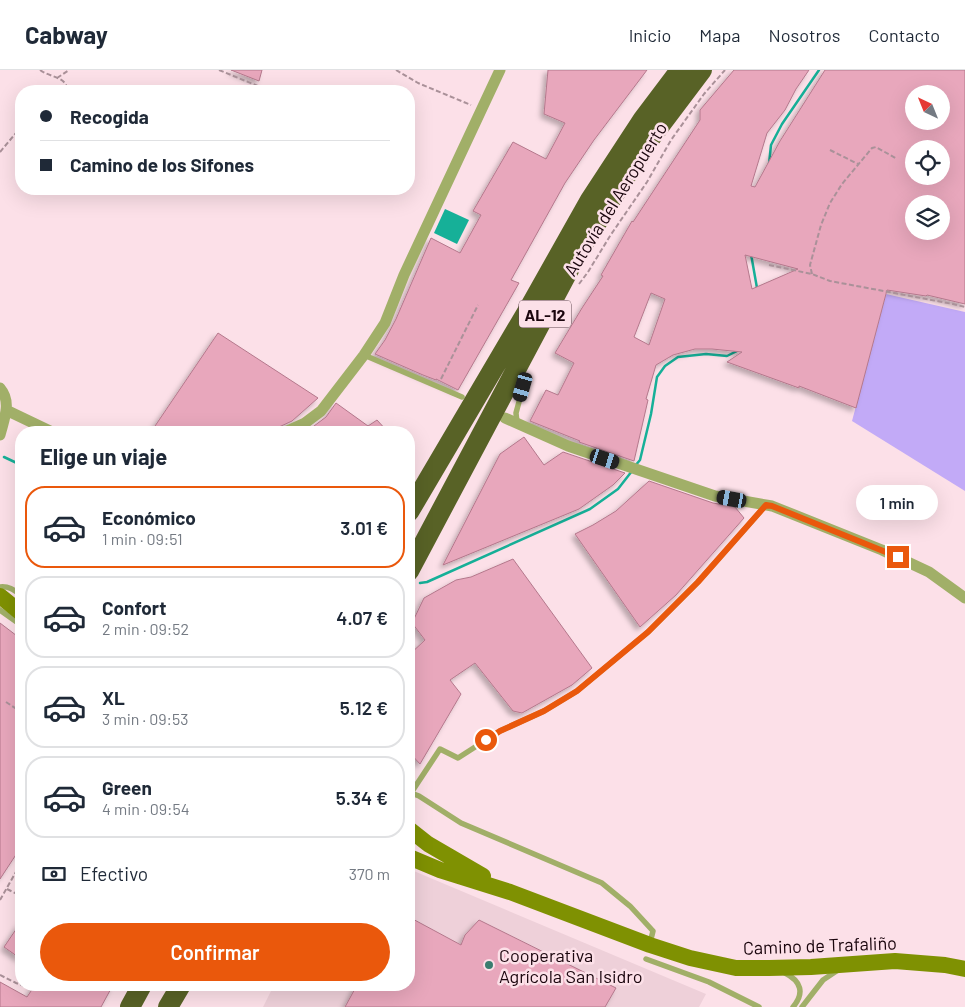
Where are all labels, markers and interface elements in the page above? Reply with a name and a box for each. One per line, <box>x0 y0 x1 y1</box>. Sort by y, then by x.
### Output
text: Cabway <box>25 20 108 49</box>
text: Inicio <box>629 24 671 46</box>
text: Mapa <box>699 24 741 46</box>
text: Nosotros <box>769 24 840 46</box>
text: Contacto <box>868 24 940 46</box>
north arrow <box>905 85 950 130</box>
map controls <box>905 85 950 240</box>
text: Recogida <box>70 105 149 128</box>
street label: Autovía del Aeropuerto <box>559 118 671 280</box>
button: locate <box>905 140 950 185</box>
text: Camino de los Sifones <box>70 153 254 176</box>
button: layers <box>905 195 950 240</box>
road number: AL-12 <box>519 300 571 328</box>
car <box>511 371 534 403</box>
text: Elige un viaje <box>40 443 167 469</box>
car <box>588 447 621 471</box>
callout: 1 min <box>857 484 939 520</box>
car <box>715 489 748 509</box>
text: 1 min <box>880 493 914 512</box>
icon: car <box>42 505 87 550</box>
text: Económico <box>102 506 196 529</box>
text: 3.01 € <box>340 516 388 539</box>
text: 1 min · 09:51 <box>102 529 183 548</box>
route end <box>887 546 909 568</box>
icon: car <box>42 595 87 640</box>
text: Confort <box>102 596 166 619</box>
text: 4.07 € <box>336 606 388 629</box>
text: 2 min · 09:52 <box>102 619 189 638</box>
icon: car <box>42 685 87 730</box>
text: XL <box>102 686 125 709</box>
text: 5.12 € <box>340 696 388 719</box>
text: 3 min · 09:53 <box>102 709 188 728</box>
route start <box>475 729 497 751</box>
icon: car <box>42 775 87 820</box>
text: Green <box>102 776 152 799</box>
text: 5.34 € <box>336 786 388 809</box>
text: 4 min · 09:54 <box>102 799 190 818</box>
icon: cash <box>40 860 68 888</box>
text: Efectivo <box>80 862 148 885</box>
text: 370 m <box>349 864 390 883</box>
button: Confirmar <box>40 923 390 981</box>
street label: Camino de Trafaliño <box>743 931 897 959</box>
place label: Cooperativa Agrícola San Isidro <box>499 944 643 987</box>
marker: Cooperativa Agrícola San Isidro <box>483 959 495 971</box>

